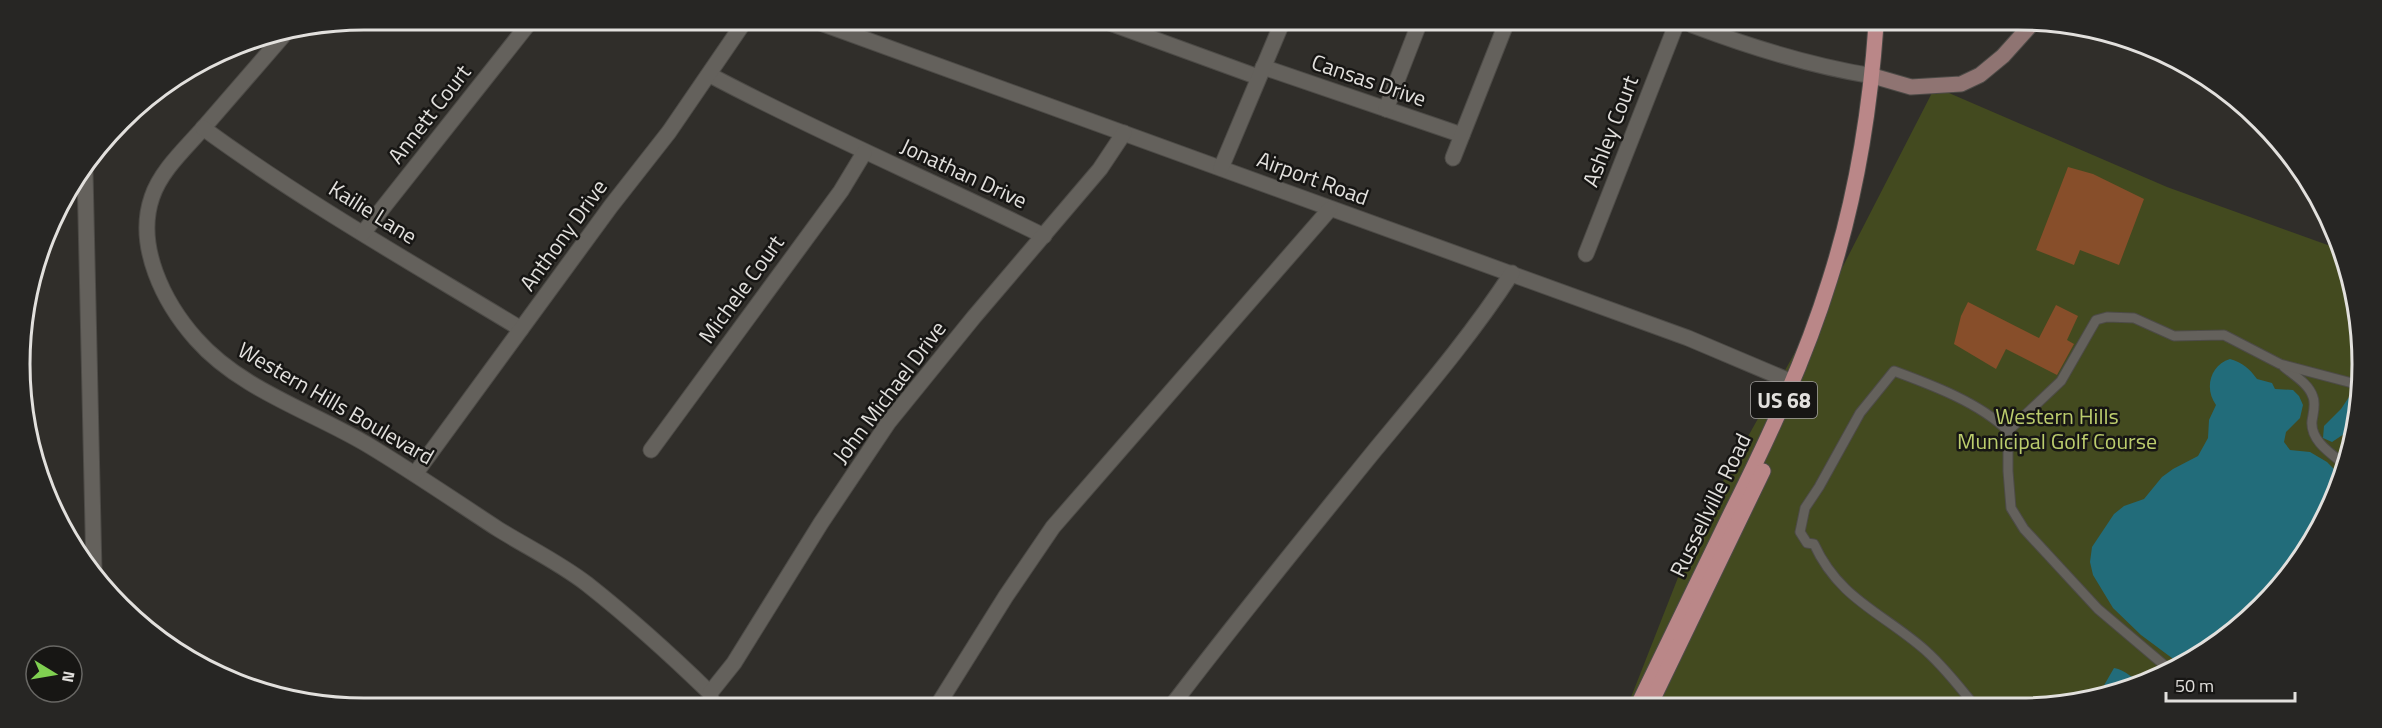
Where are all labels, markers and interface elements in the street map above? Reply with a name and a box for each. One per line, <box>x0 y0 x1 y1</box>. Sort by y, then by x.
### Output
street label: Cansas Drive <box>1307 45 1431 115</box>
street label: Annett Court <box>379 57 479 171</box>
street label: Ashley Court <box>1573 70 1647 192</box>
street label: Jonathan Drive <box>895 129 1033 217</box>
street label: Airport Road <box>1252 142 1374 214</box>
street label: Kailie Lane <box>322 171 424 253</box>
street label: Anthony Drive <box>511 172 615 298</box>
street label: Michele Court <box>690 227 792 350</box>
street label: John Michael Drive <box>824 313 954 471</box>
street label: Western Hills Boulevard <box>232 333 440 473</box>
road number: US 68 <box>1751 382 1817 418</box>
park label: Western Hills Municipal Golf Course <box>1957 399 2157 458</box>
street label: Russellville Road <box>1661 427 1759 583</box>
north arrow <box>24 644 84 704</box>
scale bar <box>2166 665 2295 703</box>
text: N <box>56 669 82 685</box>
text: 50 m <box>2175 672 2214 699</box>

